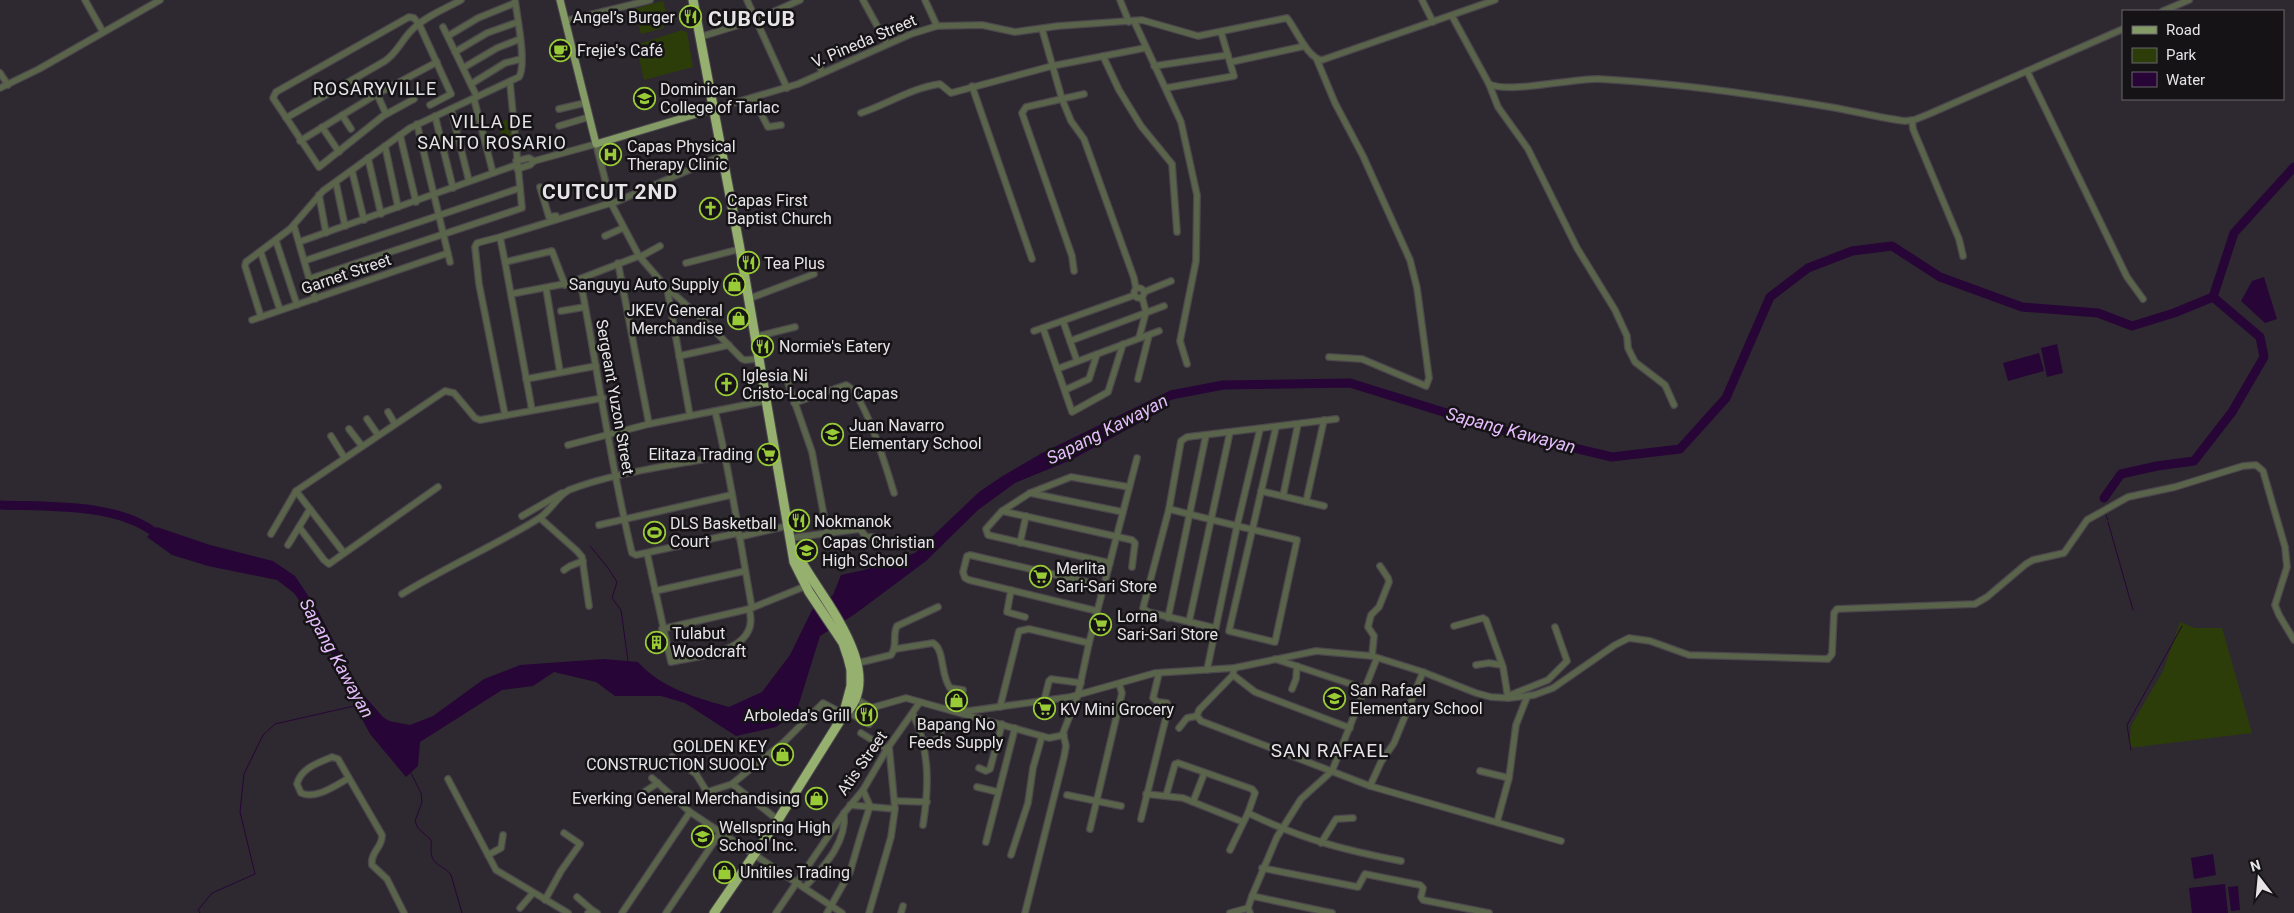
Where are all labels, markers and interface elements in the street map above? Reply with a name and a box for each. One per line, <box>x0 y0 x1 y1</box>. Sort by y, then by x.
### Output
restaurant icon: Angel’s Burger <box>679 5 703 29</box>
district label: CUBCUB <box>708 7 796 31</box>
place label: Angel’s Burger <box>573 8 676 27</box>
street label: V. Pineda Street <box>809 10 919 72</box>
legend <box>2122 10 2284 100</box>
text: Road <box>2166 21 2200 39</box>
cafe icon: Frejie's Café <box>549 38 573 62</box>
place label: Frejie's Café <box>577 41 663 60</box>
text: Park <box>2166 46 2197 64</box>
text: Water <box>2166 71 2205 89</box>
district label: ROSARYVILLE <box>313 78 437 99</box>
place label: Dominican College of Tarlac <box>660 80 779 117</box>
school or university icon: Dominican College of Tarlac <box>632 86 656 110</box>
district label: VILLA DE SANTO ROSARIO <box>417 111 567 153</box>
place label: Capas Physical Therapy Clinic <box>627 137 736 174</box>
hospital icon: Capas Physical Therapy Clinic <box>599 143 623 167</box>
district label: CUTCUT 2ND <box>542 180 678 204</box>
place label: Capas First Baptist Church <box>727 191 832 228</box>
church icon: Capas First Baptist Church <box>699 197 723 221</box>
street label: Garnet Street <box>299 250 393 298</box>
restaurant icon: Tea Plus <box>736 251 760 275</box>
place label: Tea Plus <box>764 254 825 273</box>
shop icon: Sanguyu Auto Supply <box>723 272 747 296</box>
place label: Sanguyu Auto Supply <box>569 275 719 294</box>
place label: JKEV General Merchandise <box>626 301 723 338</box>
shop icon: JKEV General Merchandise <box>727 307 751 331</box>
street label: Sergeant Yuzon Street <box>592 318 638 476</box>
restaurant icon: Normie's Eatery <box>751 334 775 358</box>
place label: Normie's Eatery <box>779 337 891 356</box>
place label: Iglesia Ni Cristo-Local ng Capas <box>742 366 898 403</box>
church icon: Iglesia Ni Cristo-Local ng Capas <box>714 372 738 396</box>
water label: Sapang Kawayan <box>1043 389 1171 469</box>
water label: Sapang Kawayan <box>1444 403 1578 457</box>
place label: Juan Navarro Elementary School <box>849 416 982 453</box>
school or university icon: Juan Navarro Elementary School <box>821 422 845 446</box>
supermarket icon: Elitaza Trading <box>757 442 781 466</box>
place label: Elitaza Trading <box>648 445 753 464</box>
restaurant icon: Nokmanok <box>786 509 810 533</box>
place label: Nokmanok <box>814 512 892 531</box>
place label: DLS Basketball Court <box>670 514 777 551</box>
sports icon: DLS Basketball Court <box>642 520 666 544</box>
place label: Capas Christian High School <box>822 533 935 570</box>
school or university icon: Capas Christian High School <box>794 539 818 563</box>
place label: Merlita Sari-Sari Store <box>1056 559 1157 596</box>
supermarket icon: Merlita Sari-Sari Store <box>1028 565 1052 589</box>
water label: Sapang Kawayan <box>296 595 378 721</box>
place label: Lorna Sari-Sari Store <box>1117 607 1218 644</box>
supermarket icon: Lorna Sari-Sari Store <box>1089 613 1113 637</box>
place label: Tulabut Woodcraft <box>672 624 746 661</box>
building icon: Tulabut Woodcraft <box>644 630 668 654</box>
place label: San Rafael Elementary School <box>1350 681 1483 718</box>
school or university icon: San Rafael Elementary School <box>1322 687 1346 711</box>
shop icon: Bapang No Feeds Supply <box>944 688 968 712</box>
supermarket icon: KV Mini Grocery <box>1032 697 1056 721</box>
place label: KV Mini Grocery <box>1060 700 1174 719</box>
restaurant icon: Arboleda's Grill <box>854 703 878 727</box>
place label: Arboleda's Grill <box>744 706 850 725</box>
place label: Bapang No Feeds Supply <box>909 715 1004 752</box>
street label: Atis Street <box>833 727 891 799</box>
place label: GOLDEN KEY CONSTRUCTION SUOOLY <box>586 737 767 774</box>
district label: SAN RAFAEL <box>1271 739 1389 762</box>
shop icon: GOLDEN KEY CONSTRUCTION SUOOLY <box>771 743 795 767</box>
shop icon: Everking General Merchandising <box>804 786 828 810</box>
place label: Everking General Merchandising <box>572 789 800 808</box>
place label: Wellspring High School Inc. <box>719 818 831 855</box>
school or university icon: Wellspring High School Inc. <box>691 824 715 848</box>
north arrow <box>2234 853 2284 903</box>
text: N <box>2248 856 2262 875</box>
shop icon: Unitiles Trading <box>712 860 736 884</box>
place label: Unitiles Trading <box>740 863 850 882</box>

